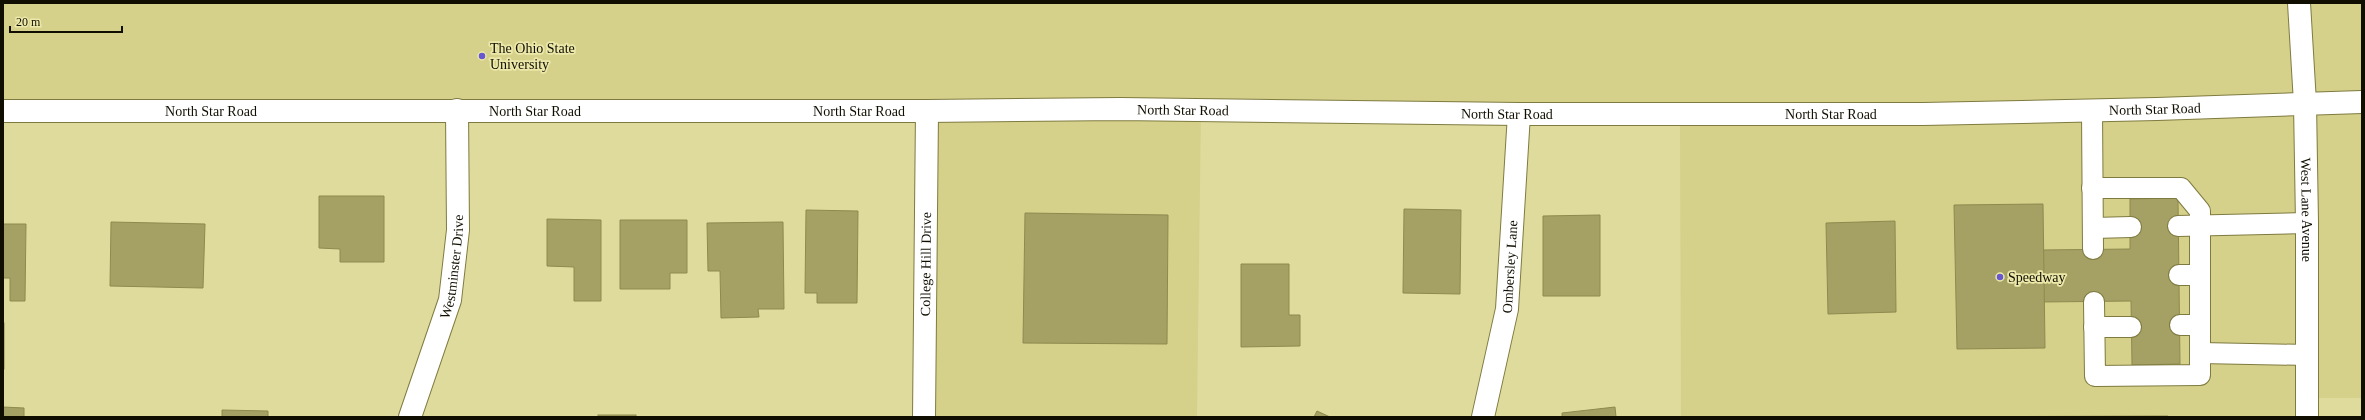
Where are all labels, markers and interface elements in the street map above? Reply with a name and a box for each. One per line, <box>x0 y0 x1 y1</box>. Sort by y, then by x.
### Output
scale bar <box>10 8 122 34</box>
text: 20 m <box>16 15 41 29</box>
place label: The Ohio State University <box>490 41 575 72</box>
marker: The Ohio State University <box>477 51 487 61</box>
street label: North Star Road <box>2109 101 2201 118</box>
street label: North Star Road <box>1137 102 1229 118</box>
street label: North Star Road <box>165 104 257 119</box>
street label: North Star Road <box>489 104 581 119</box>
street label: North Star Road <box>813 104 905 119</box>
street label: North Star Road <box>1461 106 1553 122</box>
street label: North Star Road <box>1785 107 1877 122</box>
street label: West Lane Avenue <box>2298 157 2314 262</box>
street label: College Hill Drive <box>918 212 934 316</box>
street label: Westminster Drive <box>437 214 466 321</box>
street label: Ombersley Lane <box>1500 220 1520 314</box>
place label: Speedway <box>2008 270 2066 285</box>
marker: Speedway <box>1995 272 2005 282</box>

